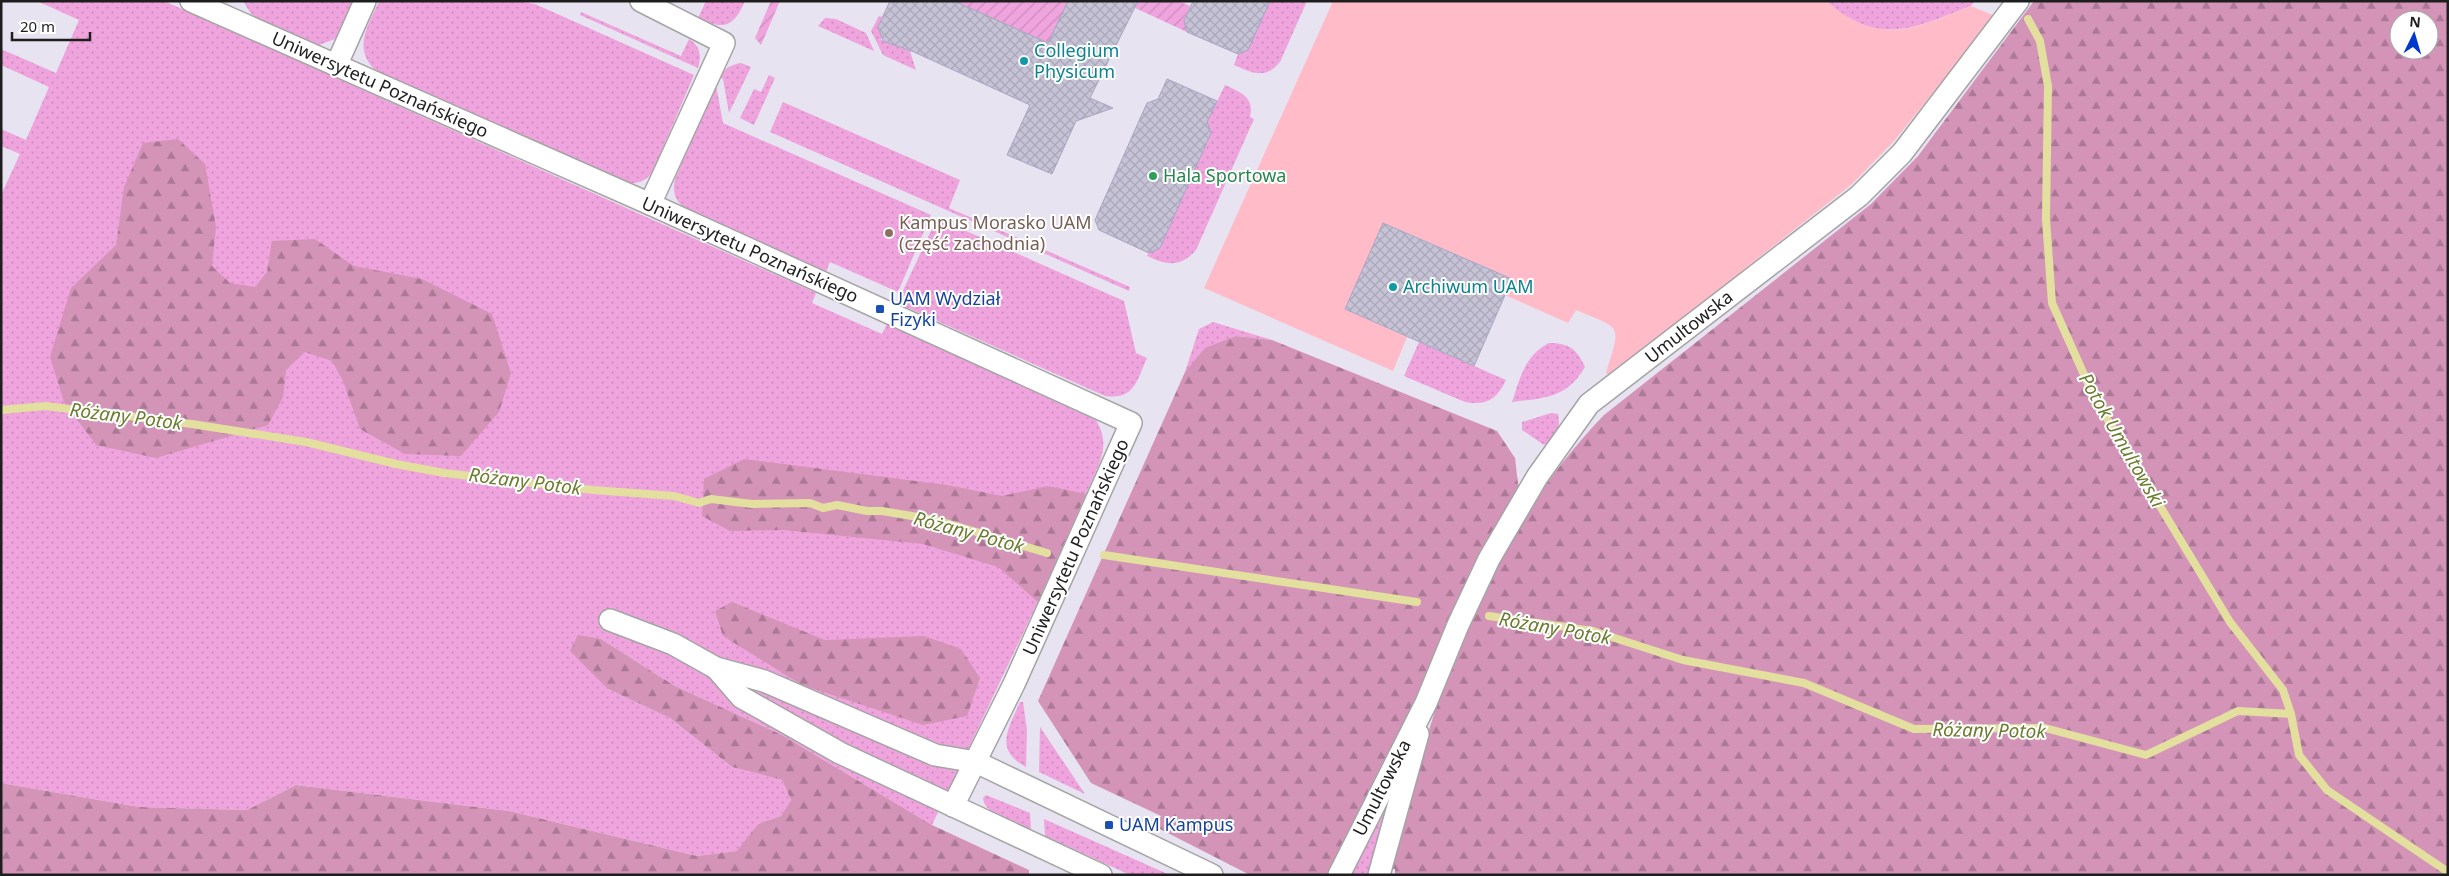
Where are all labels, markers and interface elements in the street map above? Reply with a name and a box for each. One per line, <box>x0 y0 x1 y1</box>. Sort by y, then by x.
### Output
scale bar <box>12 10 90 42</box>
north arrow <box>2389 10 2439 60</box>
text: N <box>2409 12 2422 32</box>
text: 20 m <box>20 16 55 36</box>
street label: Uniwersytetu Poznańskiego <box>268 25 493 143</box>
place label: Collegium Physicum <box>1034 38 1119 83</box>
marker: Collegium Physicum <box>1018 55 1030 67</box>
place label: Hala Sportowa <box>1163 163 1286 187</box>
marker: Hala Sportowa <box>1147 170 1159 182</box>
street label: Uniwersytetu Poznańskiego <box>638 190 863 308</box>
place label: Kampus Morasko UAM (część zachodnia) <box>899 210 1092 255</box>
marker: Kampus Morasko UAM (część zachodnia) <box>883 227 895 239</box>
place label: Archiwum UAM <box>1403 274 1534 298</box>
marker: Archiwum UAM <box>1387 281 1399 293</box>
street label: Umultowska <box>1640 284 1737 368</box>
place label: UAM Wydział Fizyki <box>890 286 1001 331</box>
marker: UAM Wydział Fizyki <box>874 303 886 315</box>
water label: Potok Umultowski <box>2073 368 2172 513</box>
water label: Różany Potok <box>68 396 184 436</box>
street label: Uniwersytetu Poznańskiego <box>1016 434 1134 659</box>
water label: Różany Potok <box>467 461 583 501</box>
water label: Różany Potok <box>911 505 1028 559</box>
water label: Różany Potok <box>1497 605 1614 651</box>
water label: Różany Potok <box>1932 716 2046 744</box>
street label: Umultowska <box>1347 735 1416 840</box>
place label: UAM Kampus <box>1119 812 1233 836</box>
marker: UAM Kampus <box>1103 819 1115 831</box>

